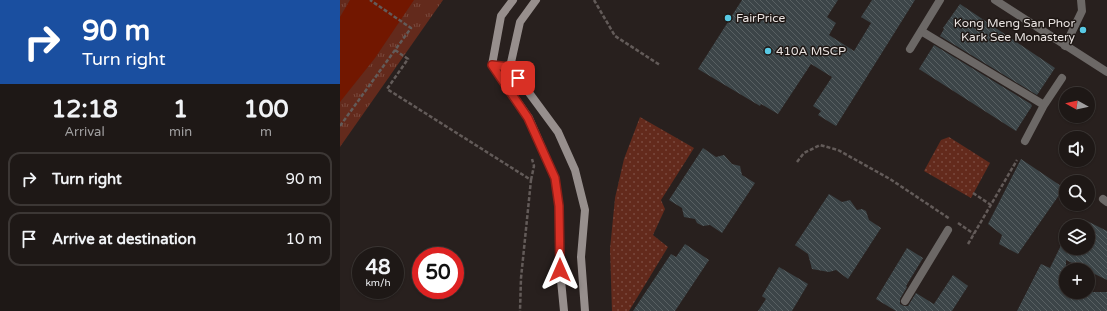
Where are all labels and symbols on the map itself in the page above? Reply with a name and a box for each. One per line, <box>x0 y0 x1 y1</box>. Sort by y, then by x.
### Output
place label: FairPrice <box>736 11 786 25</box>
marker: FairPrice <box>723 13 733 23</box>
place label: Kong Meng San Phor Kark See Monastery <box>954 16 1076 44</box>
marker: Kong Meng San Phor Kark See Monastery <box>1078 25 1088 35</box>
place label: 410A MSCP <box>776 44 846 58</box>
marker: 410A MSCP <box>763 46 773 56</box>
pin <box>501 61 535 95</box>
north arrow <box>1059 87 1095 123</box>
speed limit sign: 50 <box>412 247 464 299</box>
position arrow <box>539 249 581 291</box>

